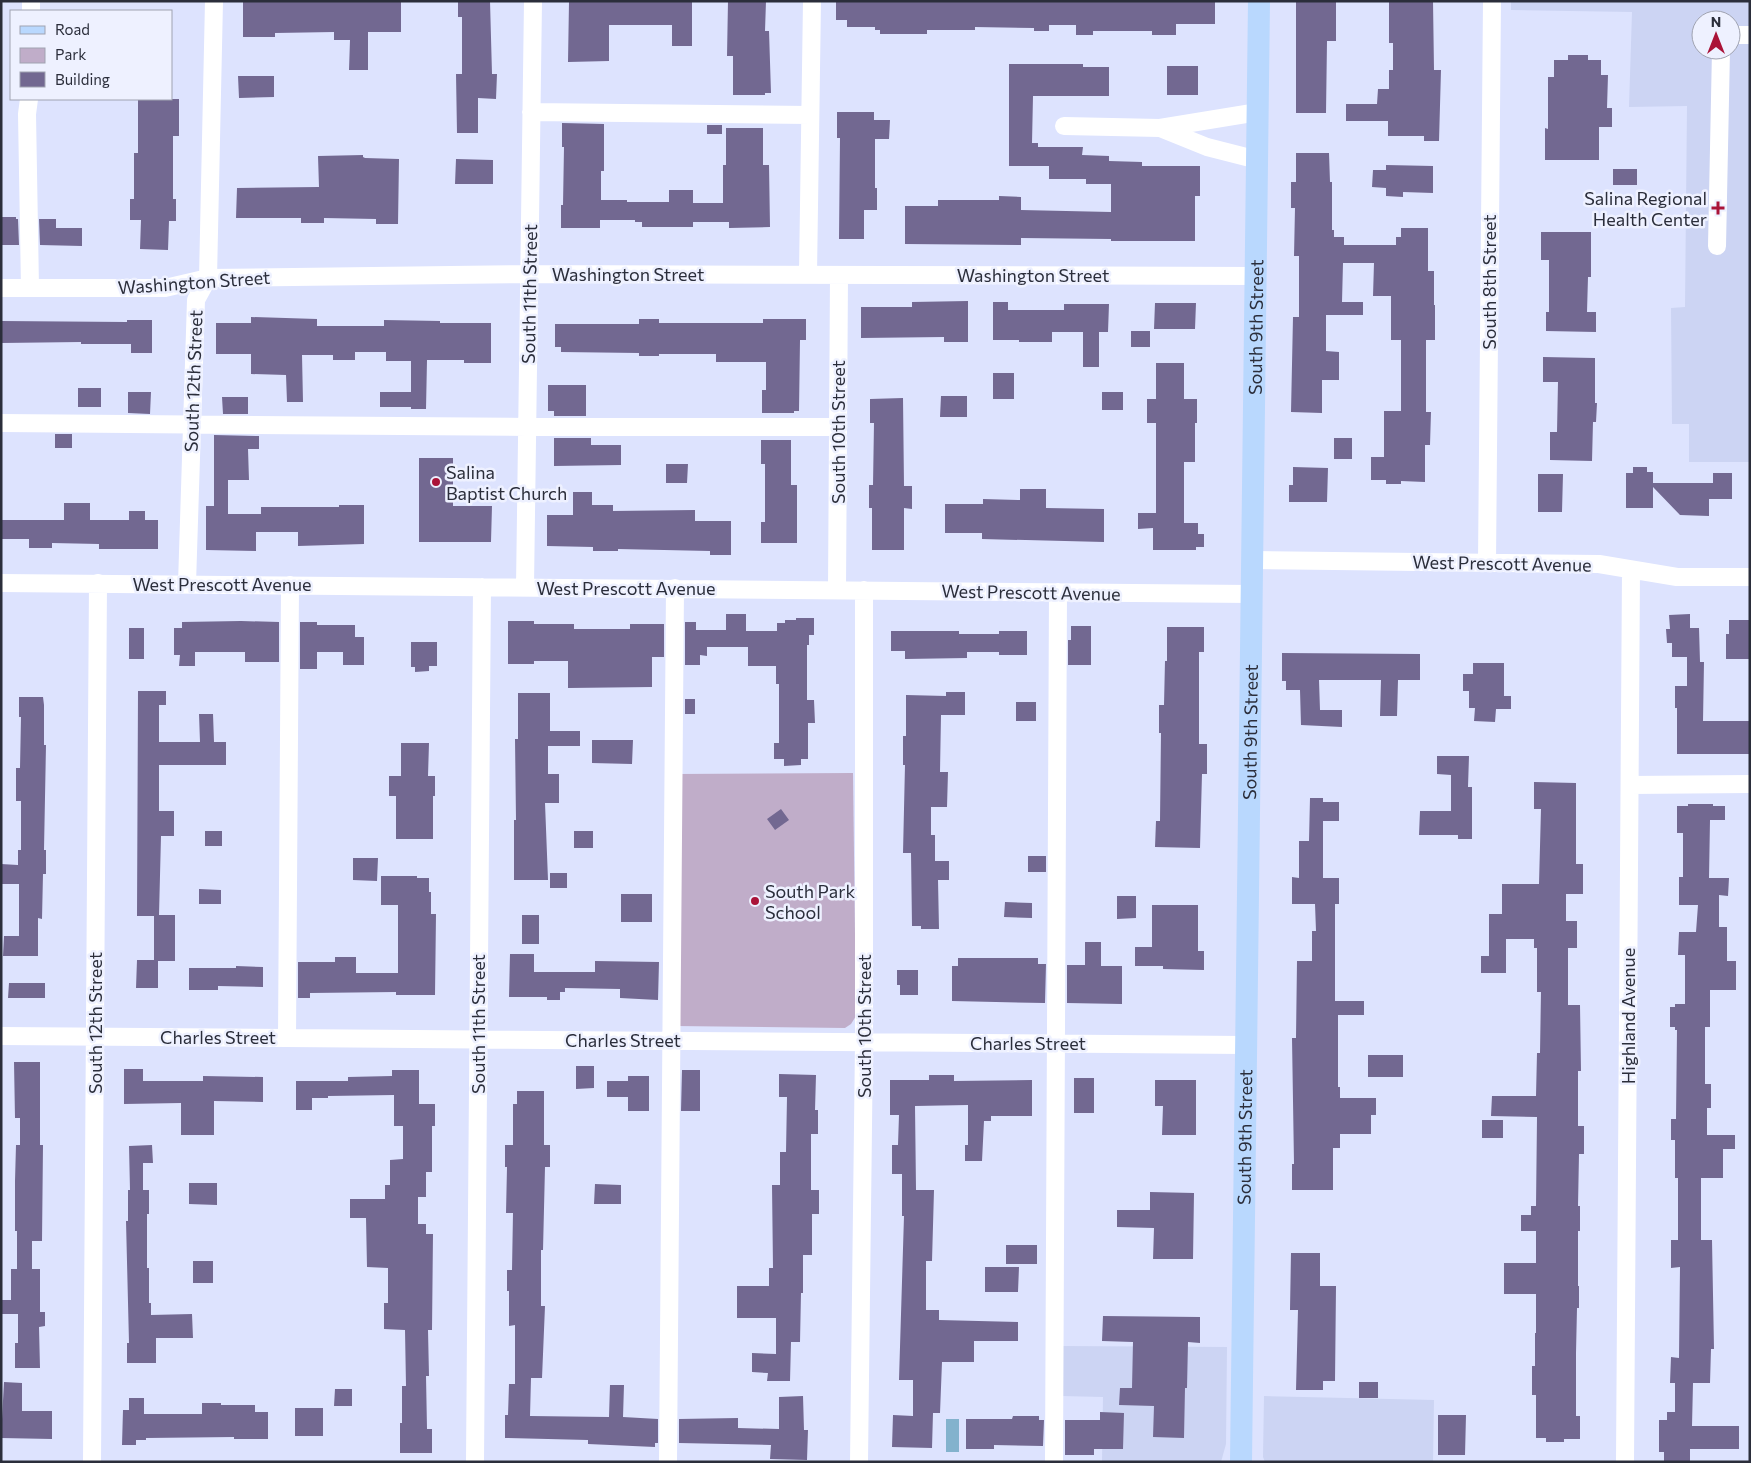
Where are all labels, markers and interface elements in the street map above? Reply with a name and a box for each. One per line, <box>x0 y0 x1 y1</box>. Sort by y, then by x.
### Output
legend <box>10 10 172 100</box>
north arrow <box>1691 10 1741 60</box>
text: N <box>1711 13 1721 30</box>
text: Road <box>55 20 90 38</box>
text: Park <box>55 45 86 63</box>
text: Building <box>55 70 110 88</box>
place label: Salina Regional Health Center <box>1584 187 1707 230</box>
marker: Salina Regional Health Center <box>1711 201 1725 215</box>
street label: South 8th Street <box>1478 214 1500 350</box>
street label: South 11th Street <box>517 224 541 364</box>
street label: South 9th Street <box>1244 259 1267 395</box>
street label: Washington Street <box>552 263 704 285</box>
street label: Washington Street <box>957 264 1109 286</box>
street label: Washington Street <box>117 266 271 298</box>
street label: South 12th Street <box>180 310 206 452</box>
street label: South 10th Street <box>827 360 849 504</box>
place label: Salina Baptist Church <box>446 461 567 504</box>
marker: Salina Baptist Church <box>430 476 442 488</box>
street label: West Prescott Avenue <box>1412 550 1592 576</box>
street label: West Prescott Avenue <box>132 573 312 595</box>
street label: West Prescott Avenue <box>536 577 716 599</box>
street label: West Prescott Avenue <box>941 579 1121 605</box>
street label: South 9th Street <box>1238 664 1262 800</box>
place label: South Park School <box>765 880 855 923</box>
marker: South Park School <box>749 895 761 907</box>
street label: Highland Avenue <box>1617 948 1639 1084</box>
street label: South 12th Street <box>84 952 106 1094</box>
street label: South 11th Street <box>467 954 489 1094</box>
street label: South 10th Street <box>853 954 875 1098</box>
street label: Charles Street <box>160 1026 276 1048</box>
street label: Charles Street <box>565 1029 681 1051</box>
street label: Charles Street <box>970 1032 1086 1054</box>
street label: South 9th Street <box>1233 1069 1256 1205</box>

